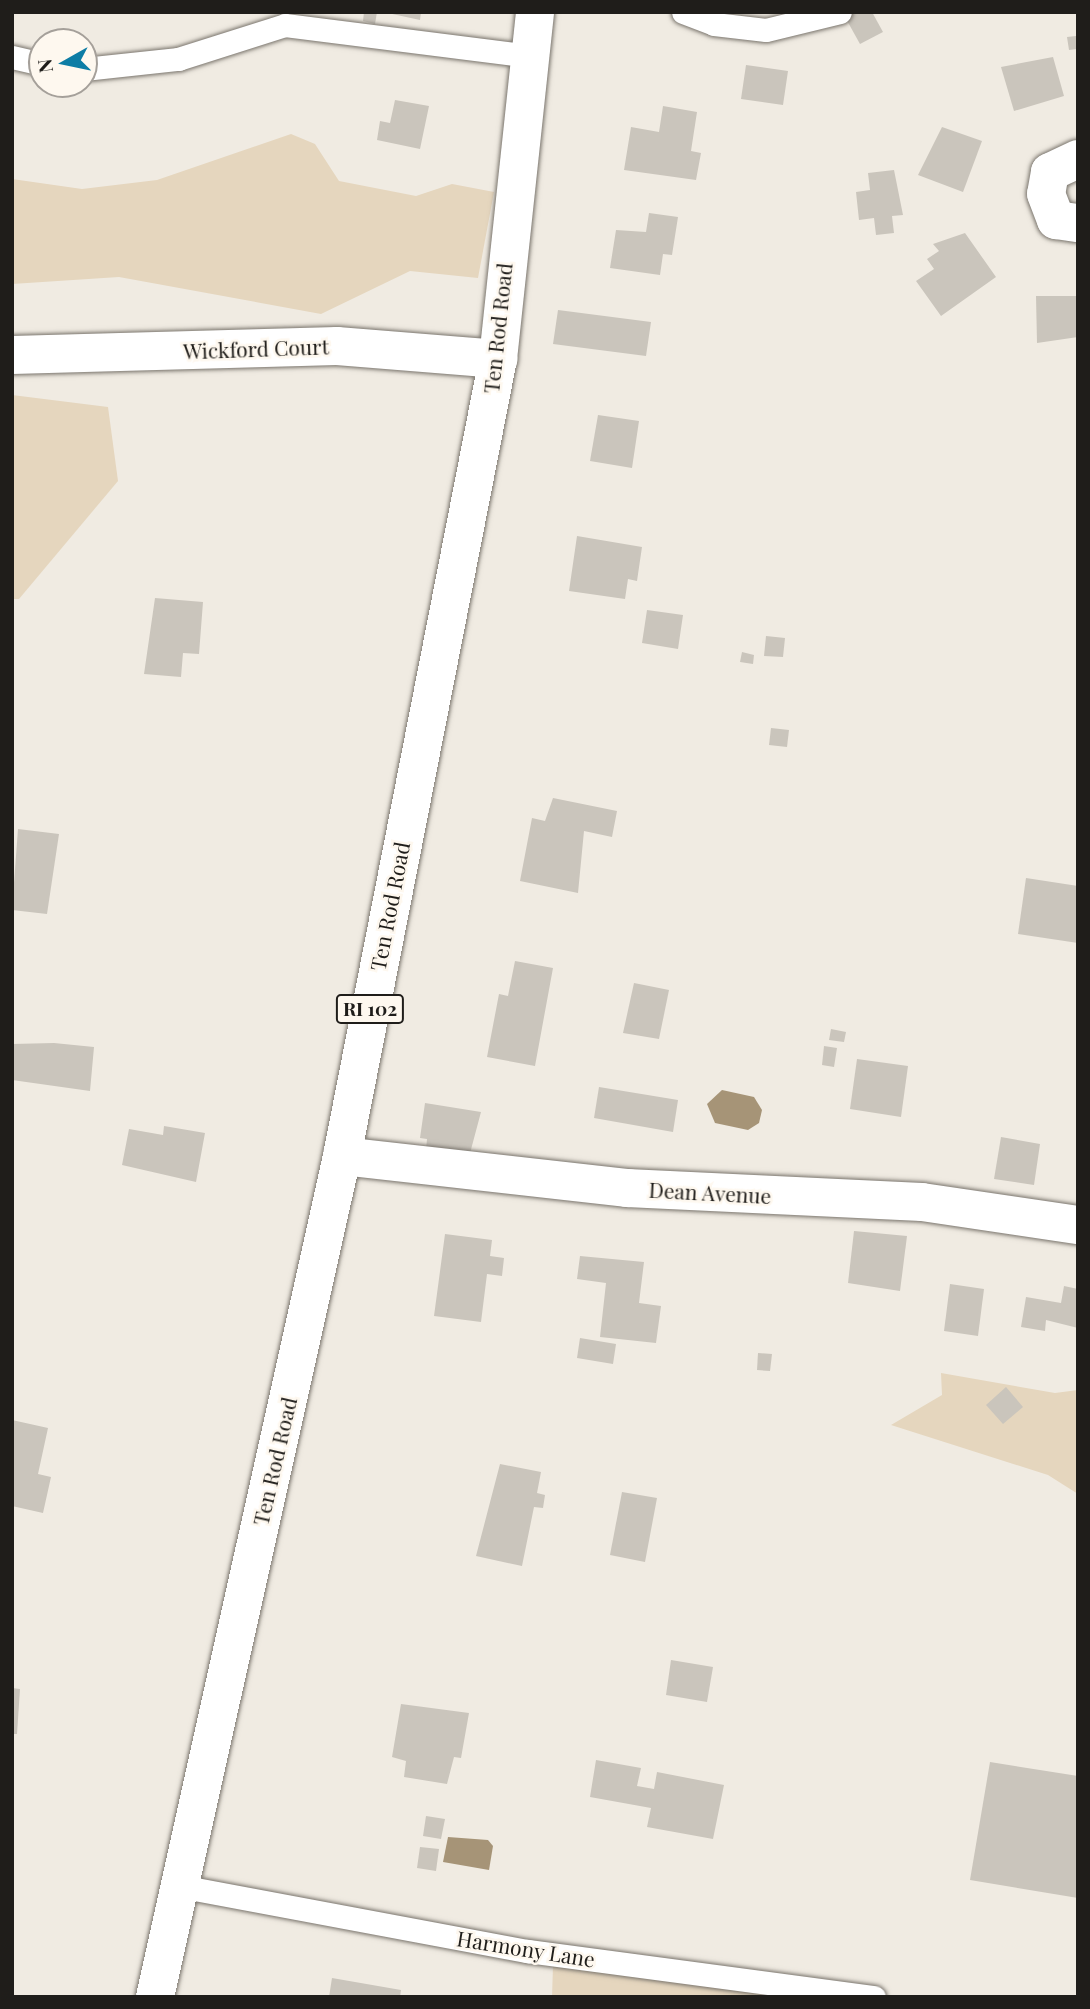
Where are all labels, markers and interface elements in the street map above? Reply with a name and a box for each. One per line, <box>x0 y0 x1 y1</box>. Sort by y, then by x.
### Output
north arrow <box>28 28 98 98</box>
text: N <box>30 57 58 75</box>
street label: Ten Rod Road <box>478 262 516 394</box>
street label: Wickford Court <box>183 333 329 363</box>
street label: Ten Rod Road <box>364 839 414 973</box>
road number: RI 102 <box>335 993 405 1024</box>
street label: Dean Avenue <box>648 1176 772 1208</box>
street label: Ten Rod Road <box>247 1394 301 1528</box>
street label: Harmony Lane <box>455 1925 597 1971</box>

